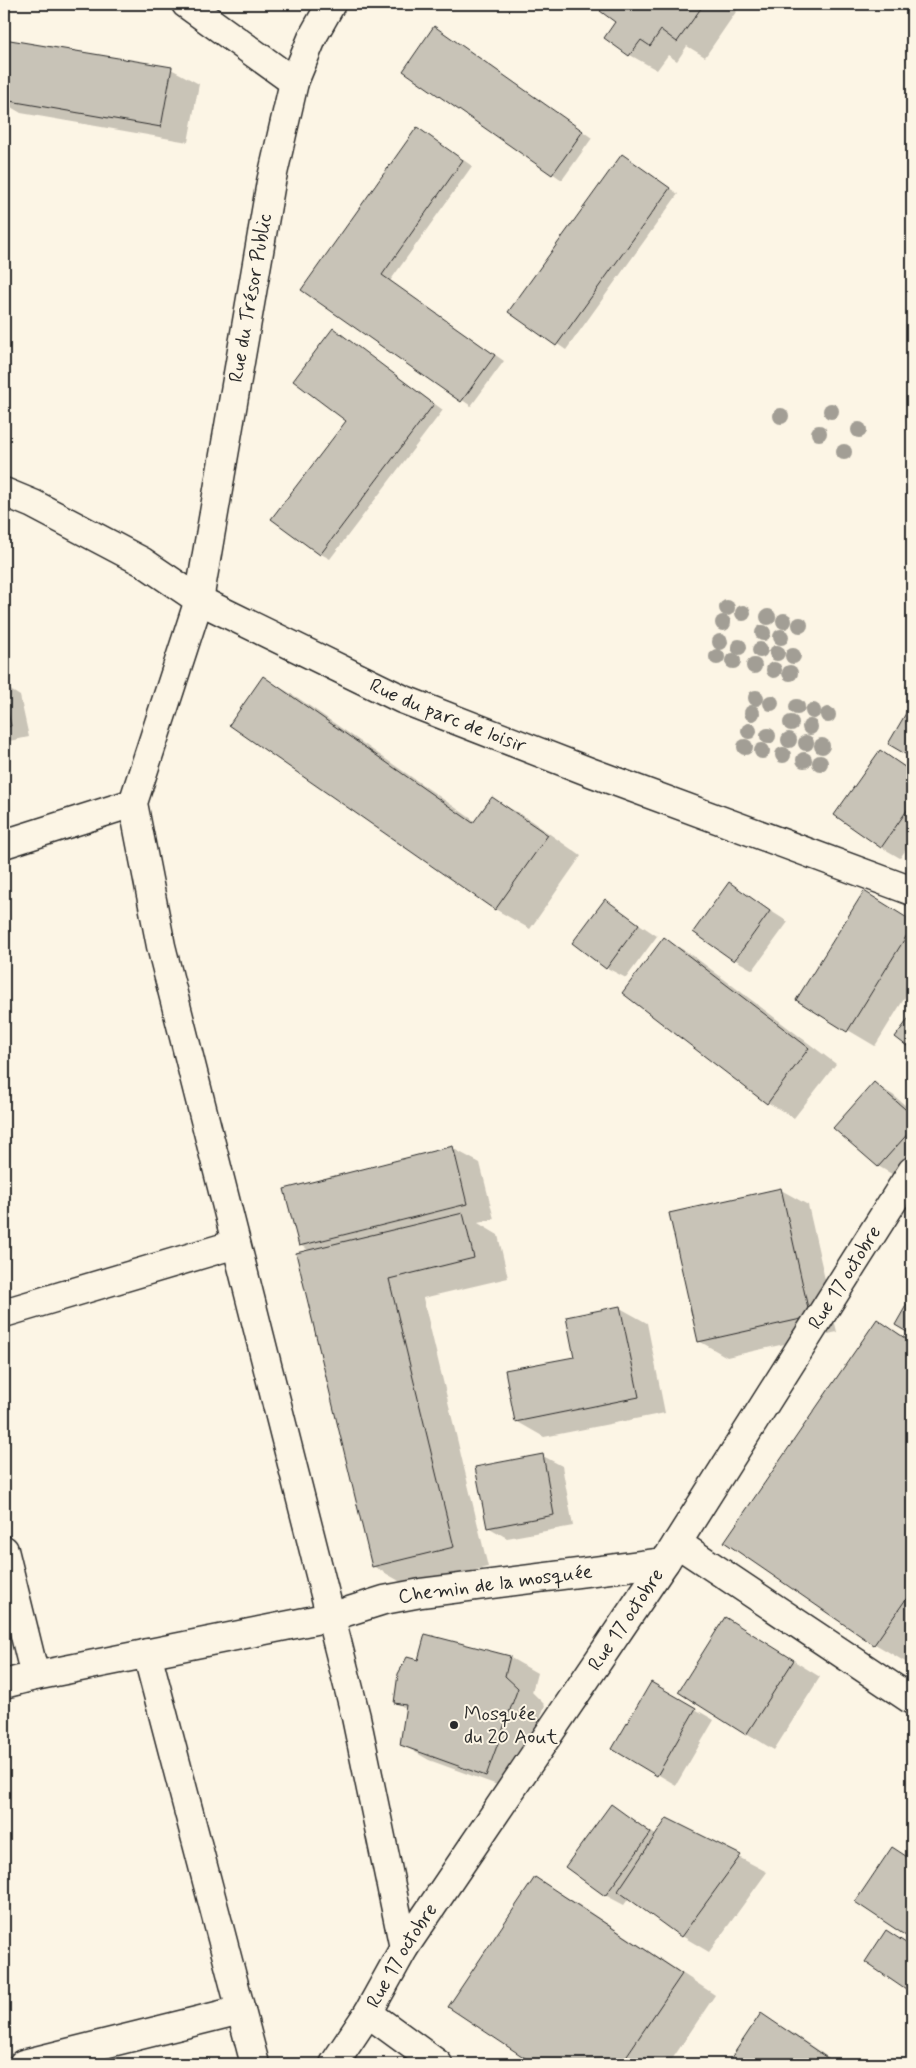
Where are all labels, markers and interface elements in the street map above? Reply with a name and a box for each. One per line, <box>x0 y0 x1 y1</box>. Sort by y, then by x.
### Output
street label: Rue du Trésor Public <box>223 211 279 385</box>
street label: Rue du parc de loisir <box>365 672 531 760</box>
street label: Rue 17 octobre <box>802 1220 888 1335</box>
street label: Chemin de la mosquée <box>396 1558 594 1611</box>
street label: Rue 17 octobre <box>582 1563 670 1676</box>
place label: Mosquée du 20 Aout <box>464 1701 558 1751</box>
marker: Mosquée du 20 Aout <box>448 1719 460 1731</box>
street label: Rue 17 octobre <box>360 1898 444 2013</box>

